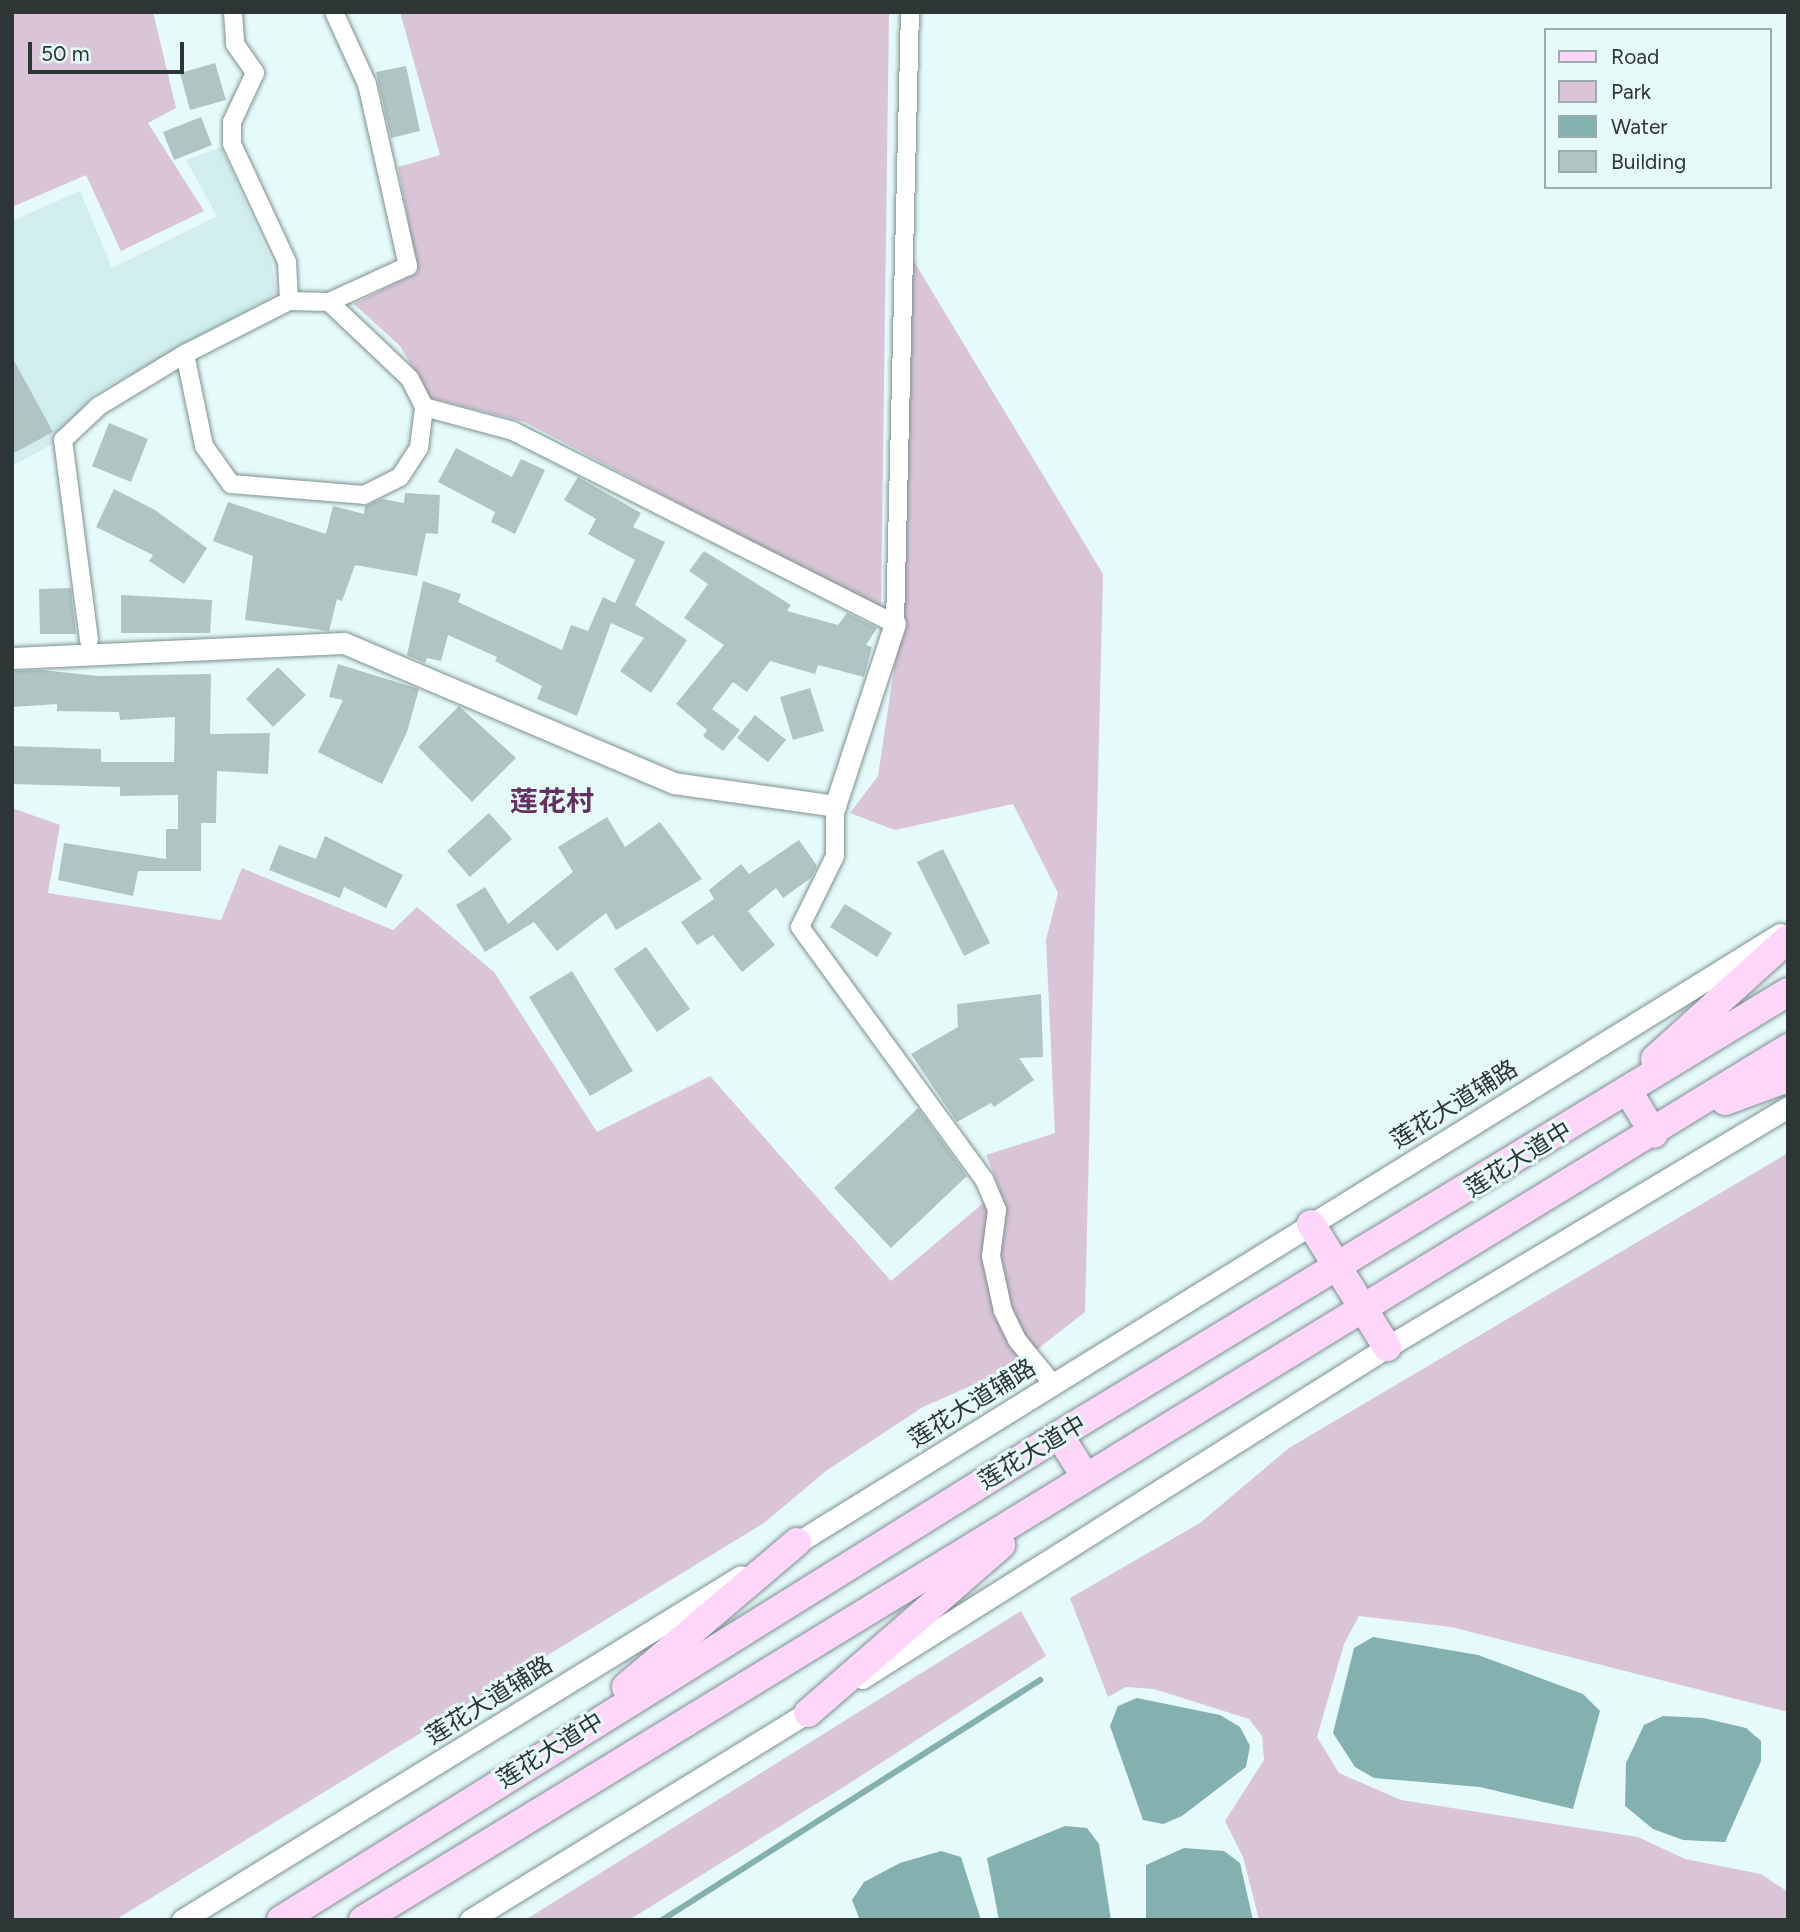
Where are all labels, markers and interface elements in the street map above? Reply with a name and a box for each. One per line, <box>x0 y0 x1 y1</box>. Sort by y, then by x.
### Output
scale bar <box>32 28 187 72</box>
legend <box>1545 28 1772 189</box>
text: 50 m <box>41 41 90 66</box>
text: Road <box>1611 44 1659 69</box>
text: Park <box>1611 79 1651 104</box>
text: Water <box>1611 114 1667 139</box>
text: Building <box>1611 149 1686 174</box>
district label: 莲花村 <box>510 784 594 818</box>
street label: 莲花大道辅路 <box>1385 1054 1523 1154</box>
street label: 莲花大道中 <box>1459 1115 1577 1203</box>
street label: 莲花大道辅路 <box>903 1353 1041 1453</box>
street label: 莲花大道中 <box>973 1409 1091 1495</box>
street label: 莲花大道辅路 <box>420 1650 558 1750</box>
street label: 莲花大道中 <box>491 1706 609 1794</box>

